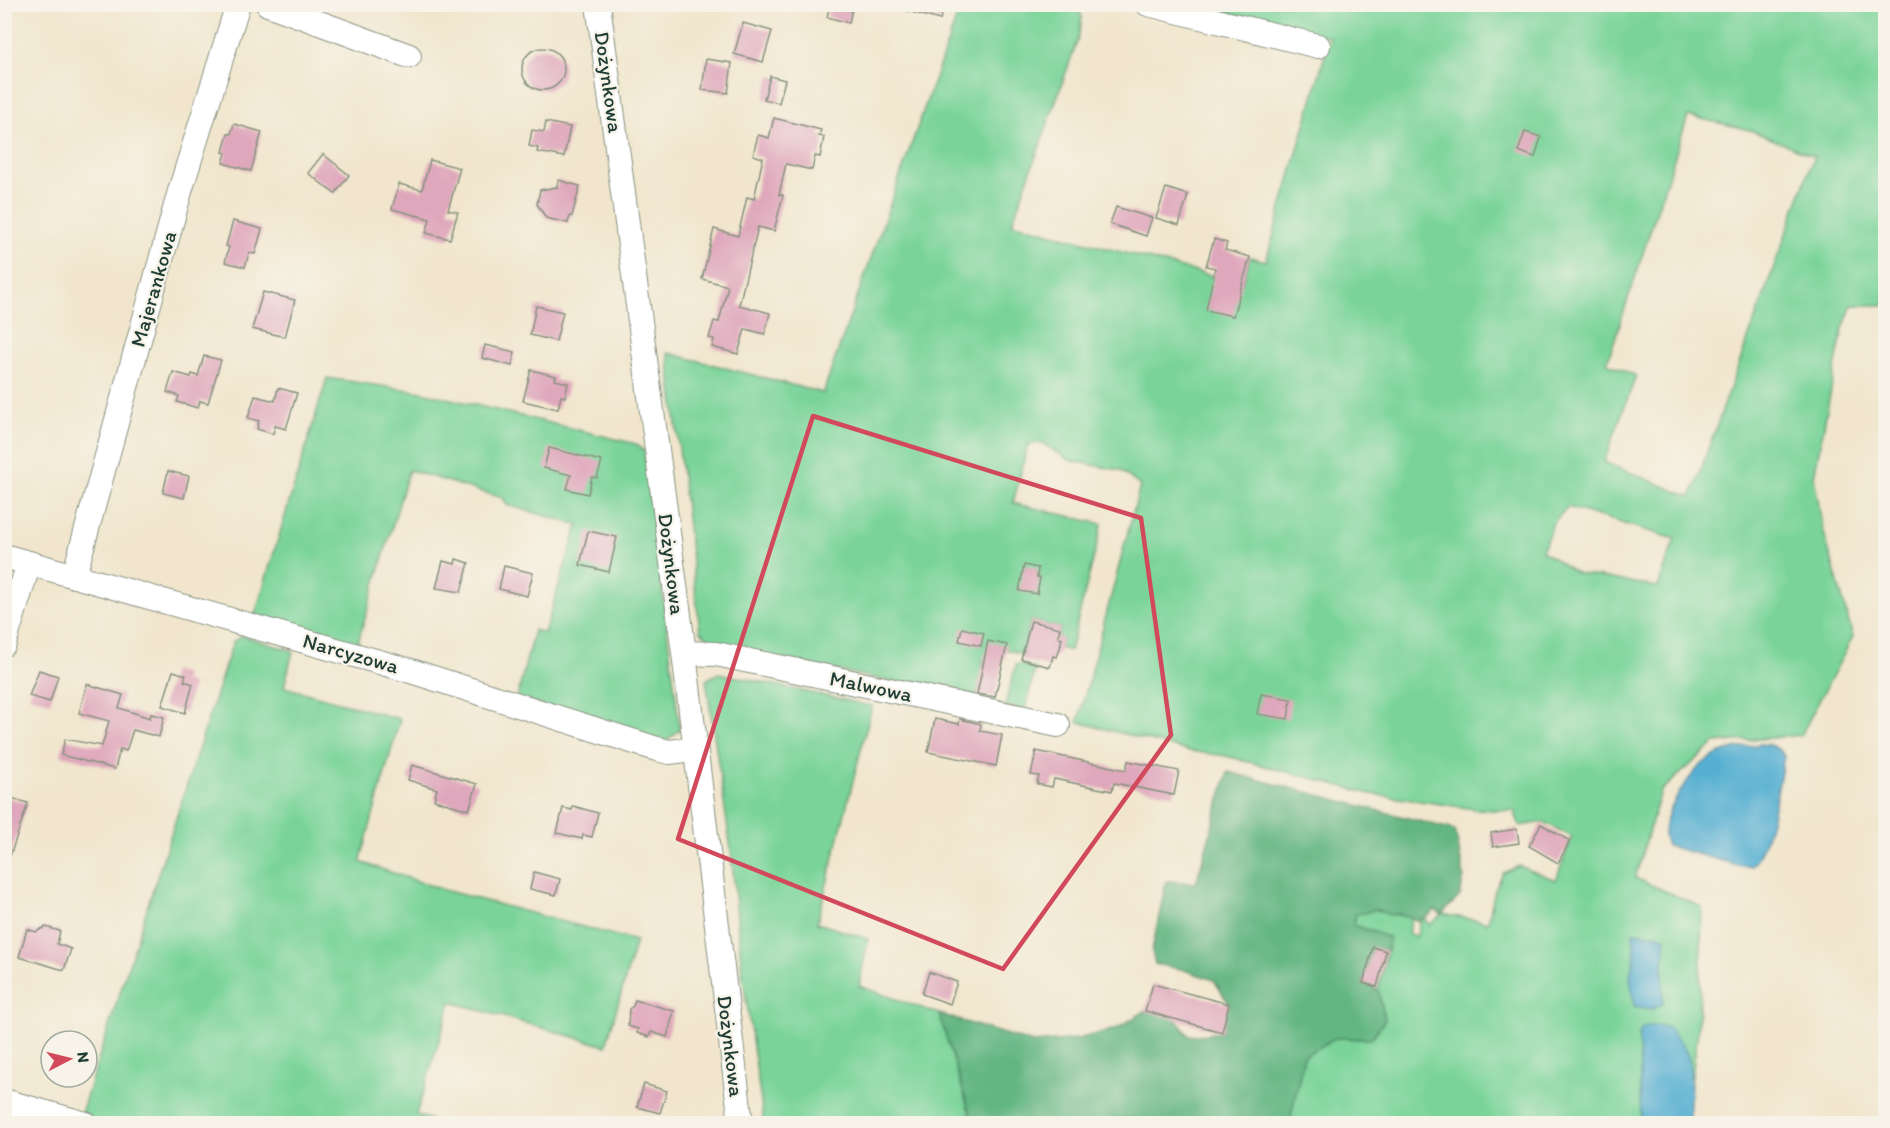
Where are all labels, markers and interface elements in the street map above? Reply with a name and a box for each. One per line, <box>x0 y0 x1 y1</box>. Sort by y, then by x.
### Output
street label: Dożynkowa <box>590 30 628 134</box>
street label: Majerankowa <box>125 228 181 350</box>
street label: Dożynkowa <box>653 512 691 616</box>
street label: Narcyzowa <box>300 627 402 679</box>
street label: Malwowa <box>828 665 915 707</box>
street label: Dożynkowa <box>712 994 750 1098</box>
north arrow <box>39 1029 99 1089</box>
text: N <box>73 1051 93 1064</box>

